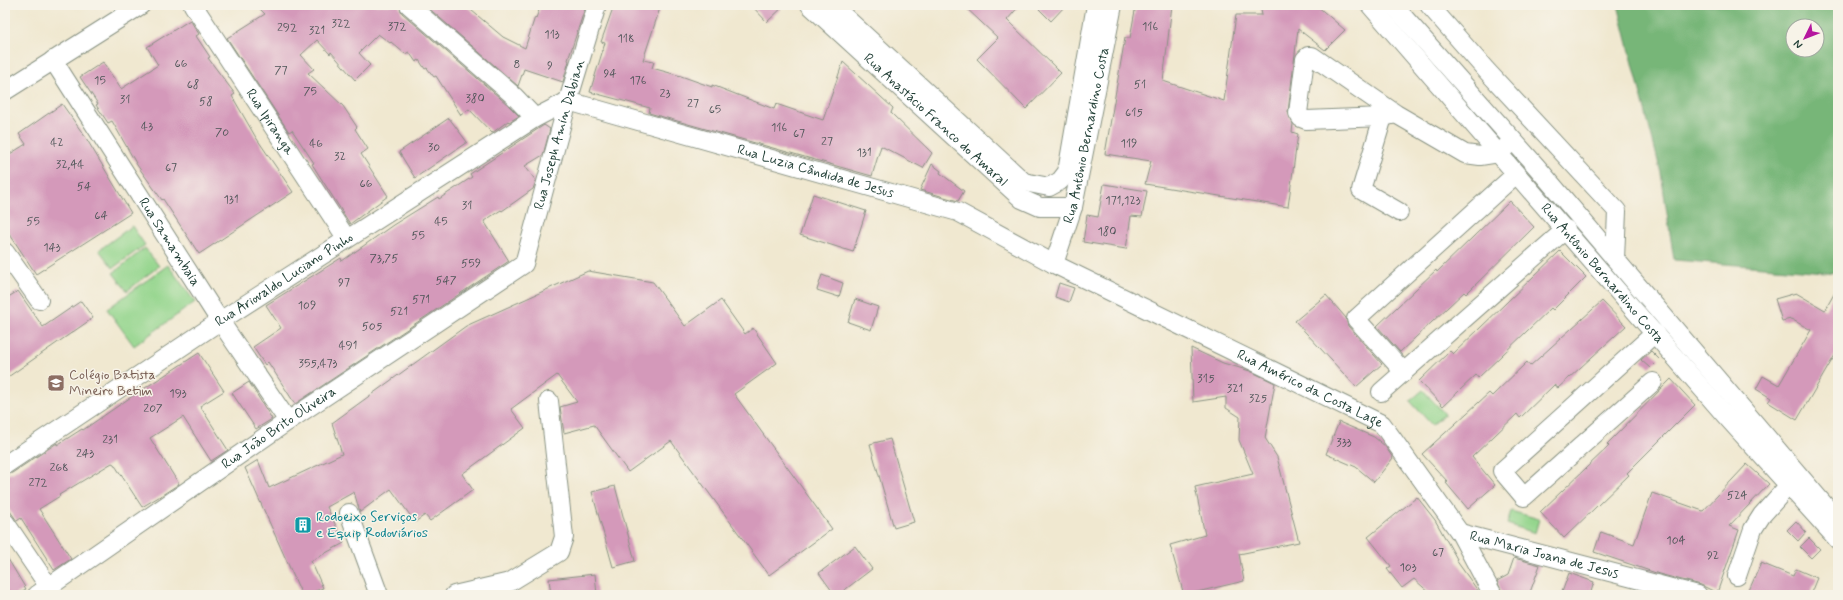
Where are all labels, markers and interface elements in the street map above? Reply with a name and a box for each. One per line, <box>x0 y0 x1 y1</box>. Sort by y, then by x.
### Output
house number: 322 <box>332 16 350 32</box>
north arrow <box>1785 18 1825 58</box>
house number: 372 <box>388 19 406 35</box>
house number: 116 <box>1142 19 1158 35</box>
house number: 292 <box>277 20 297 36</box>
house number: 321 <box>309 23 325 39</box>
house number: 113 <box>544 27 560 43</box>
house number: 118 <box>617 31 635 47</box>
text: N <box>1791 37 1806 52</box>
street label: Rua Antônio Bernardino Costa <box>1059 46 1113 226</box>
street label: Rua Anastácio Franco do Amaral <box>860 49 1011 190</box>
house number: 66 <box>175 56 188 72</box>
house number: 8 <box>514 57 520 73</box>
street label: Rua Joseph Amin Dabian <box>530 57 589 212</box>
house number: 9 <box>547 58 553 74</box>
house number: 77 <box>274 63 288 79</box>
house number: 94 <box>603 66 617 82</box>
house number: 15 <box>94 73 106 89</box>
house number: 176 <box>629 73 647 89</box>
house number: 68 <box>187 77 199 93</box>
house number: 51 <box>1134 77 1146 93</box>
house number: 75 <box>303 84 317 100</box>
street label: Rua Ipiranga <box>242 85 299 159</box>
house number: 23 <box>660 86 670 102</box>
house number: 380 <box>465 91 485 107</box>
house number: 31 <box>120 92 130 108</box>
house number: 58 <box>199 94 213 110</box>
house number: 27 <box>687 96 699 112</box>
house number: 65 <box>709 102 721 118</box>
house number: 615 <box>1125 105 1143 121</box>
house number: 43 <box>141 119 153 135</box>
house number: 116 <box>771 120 787 136</box>
house number: 70 <box>215 125 229 141</box>
house number: 67 <box>793 126 805 142</box>
house number: 27 <box>821 134 833 150</box>
house number: 42 <box>50 135 64 151</box>
house number: 46 <box>309 136 323 152</box>
house number: 119 <box>1121 136 1137 152</box>
house number: 30 <box>428 140 440 156</box>
street label: Rua Luzia Cândida de Jesus <box>735 141 896 202</box>
house number: 131 <box>856 145 872 161</box>
house number: 32 <box>334 149 346 165</box>
house number: 32,44 <box>56 157 84 173</box>
house number: 67 <box>165 160 177 176</box>
house number: 66 <box>360 176 373 192</box>
house number: 54 <box>77 179 91 195</box>
house number: 131 <box>223 192 239 208</box>
house number: 171,123 <box>1105 193 1141 209</box>
street label: Rua Samambaia <box>134 194 204 290</box>
house number: 31 <box>462 198 472 214</box>
street label: Rua Antônio Bernardino Costa <box>1537 200 1668 347</box>
house number: 64 <box>94 208 108 224</box>
house number: 55 <box>26 214 40 230</box>
house number: 45 <box>434 214 448 230</box>
house number: 180 <box>1097 224 1117 240</box>
house number: 55 <box>411 228 425 244</box>
street label: Rua Ariovaldo Luciano Pinho <box>211 229 357 331</box>
house number: 143 <box>43 240 61 256</box>
house number: 73,75 <box>370 251 398 267</box>
house number: 559 <box>461 256 481 272</box>
house number: 547 <box>435 273 457 289</box>
house number: 97 <box>338 275 350 291</box>
house number: 571 <box>412 292 430 308</box>
house number: 109 <box>298 298 316 314</box>
house number: 521 <box>390 304 408 320</box>
house number: 505 <box>362 319 383 335</box>
house number: 491 <box>339 338 357 354</box>
street label: Rua Américo da Costa Lage <box>1234 345 1386 432</box>
house number: 355,473 <box>298 356 338 372</box>
place label: Colégio Batista Mineiro Betim <box>69 366 156 400</box>
house number: 315 <box>1197 371 1215 387</box>
school or university icon: Colégio Batista Mineiro Betim <box>46 373 66 393</box>
house number: 321 <box>1227 381 1243 397</box>
street label: Rua João Brito Oliveira <box>218 382 340 473</box>
house number: 193 <box>169 386 187 402</box>
house number: 325 <box>1249 391 1268 407</box>
house number: 207 <box>143 401 163 417</box>
house number: 231 <box>102 432 118 448</box>
house number: 333 <box>1336 435 1352 451</box>
house number: 243 <box>76 446 94 462</box>
house number: 268 <box>50 460 69 476</box>
house number: 272 <box>28 475 48 491</box>
house number: 524 <box>1727 488 1747 504</box>
place label: Rodoeixo Serviços e Equip Rodoviários <box>316 508 428 542</box>
building icon: Rodoeixo Serviços e Equip Rodoviários <box>293 515 313 535</box>
street label: Rua Maria Joana de Jesus <box>1468 527 1621 583</box>
house number: 104 <box>1666 533 1686 549</box>
house number: 67 <box>1432 545 1444 561</box>
house number: 92 <box>1707 548 1719 564</box>
house number: 103 <box>1399 560 1417 576</box>

